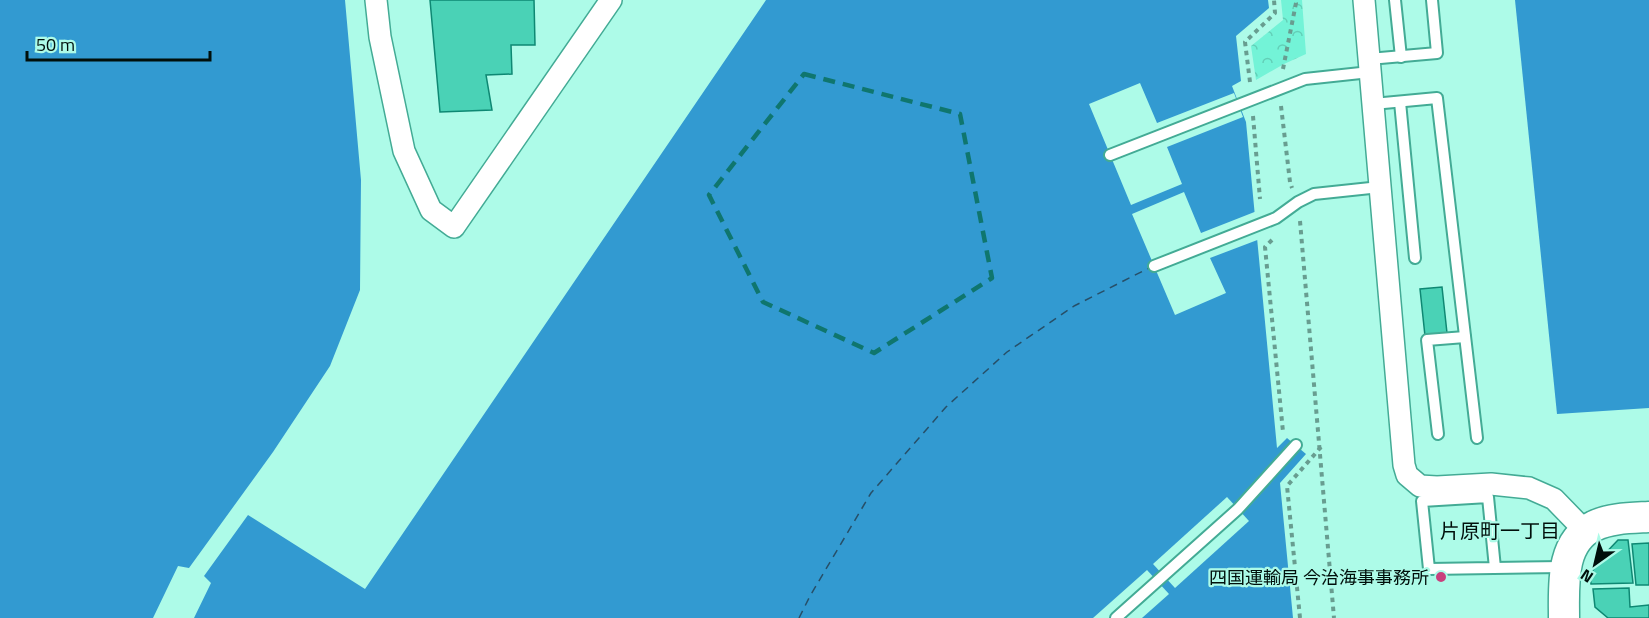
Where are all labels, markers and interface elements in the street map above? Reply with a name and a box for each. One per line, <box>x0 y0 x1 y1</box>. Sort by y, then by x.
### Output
scale bar <box>27 24 210 62</box>
text: 50 m <box>36 31 75 58</box>
district label: 片原町一丁目 <box>1440 515 1560 546</box>
north arrow <box>1565 534 1625 594</box>
text: N <box>1575 563 1598 589</box>
place label: 四国運輸局 今治海事事務所 <box>1209 564 1429 591</box>
marker: 四国運輸局 今治海事事務所 <box>1434 570 1448 584</box>

